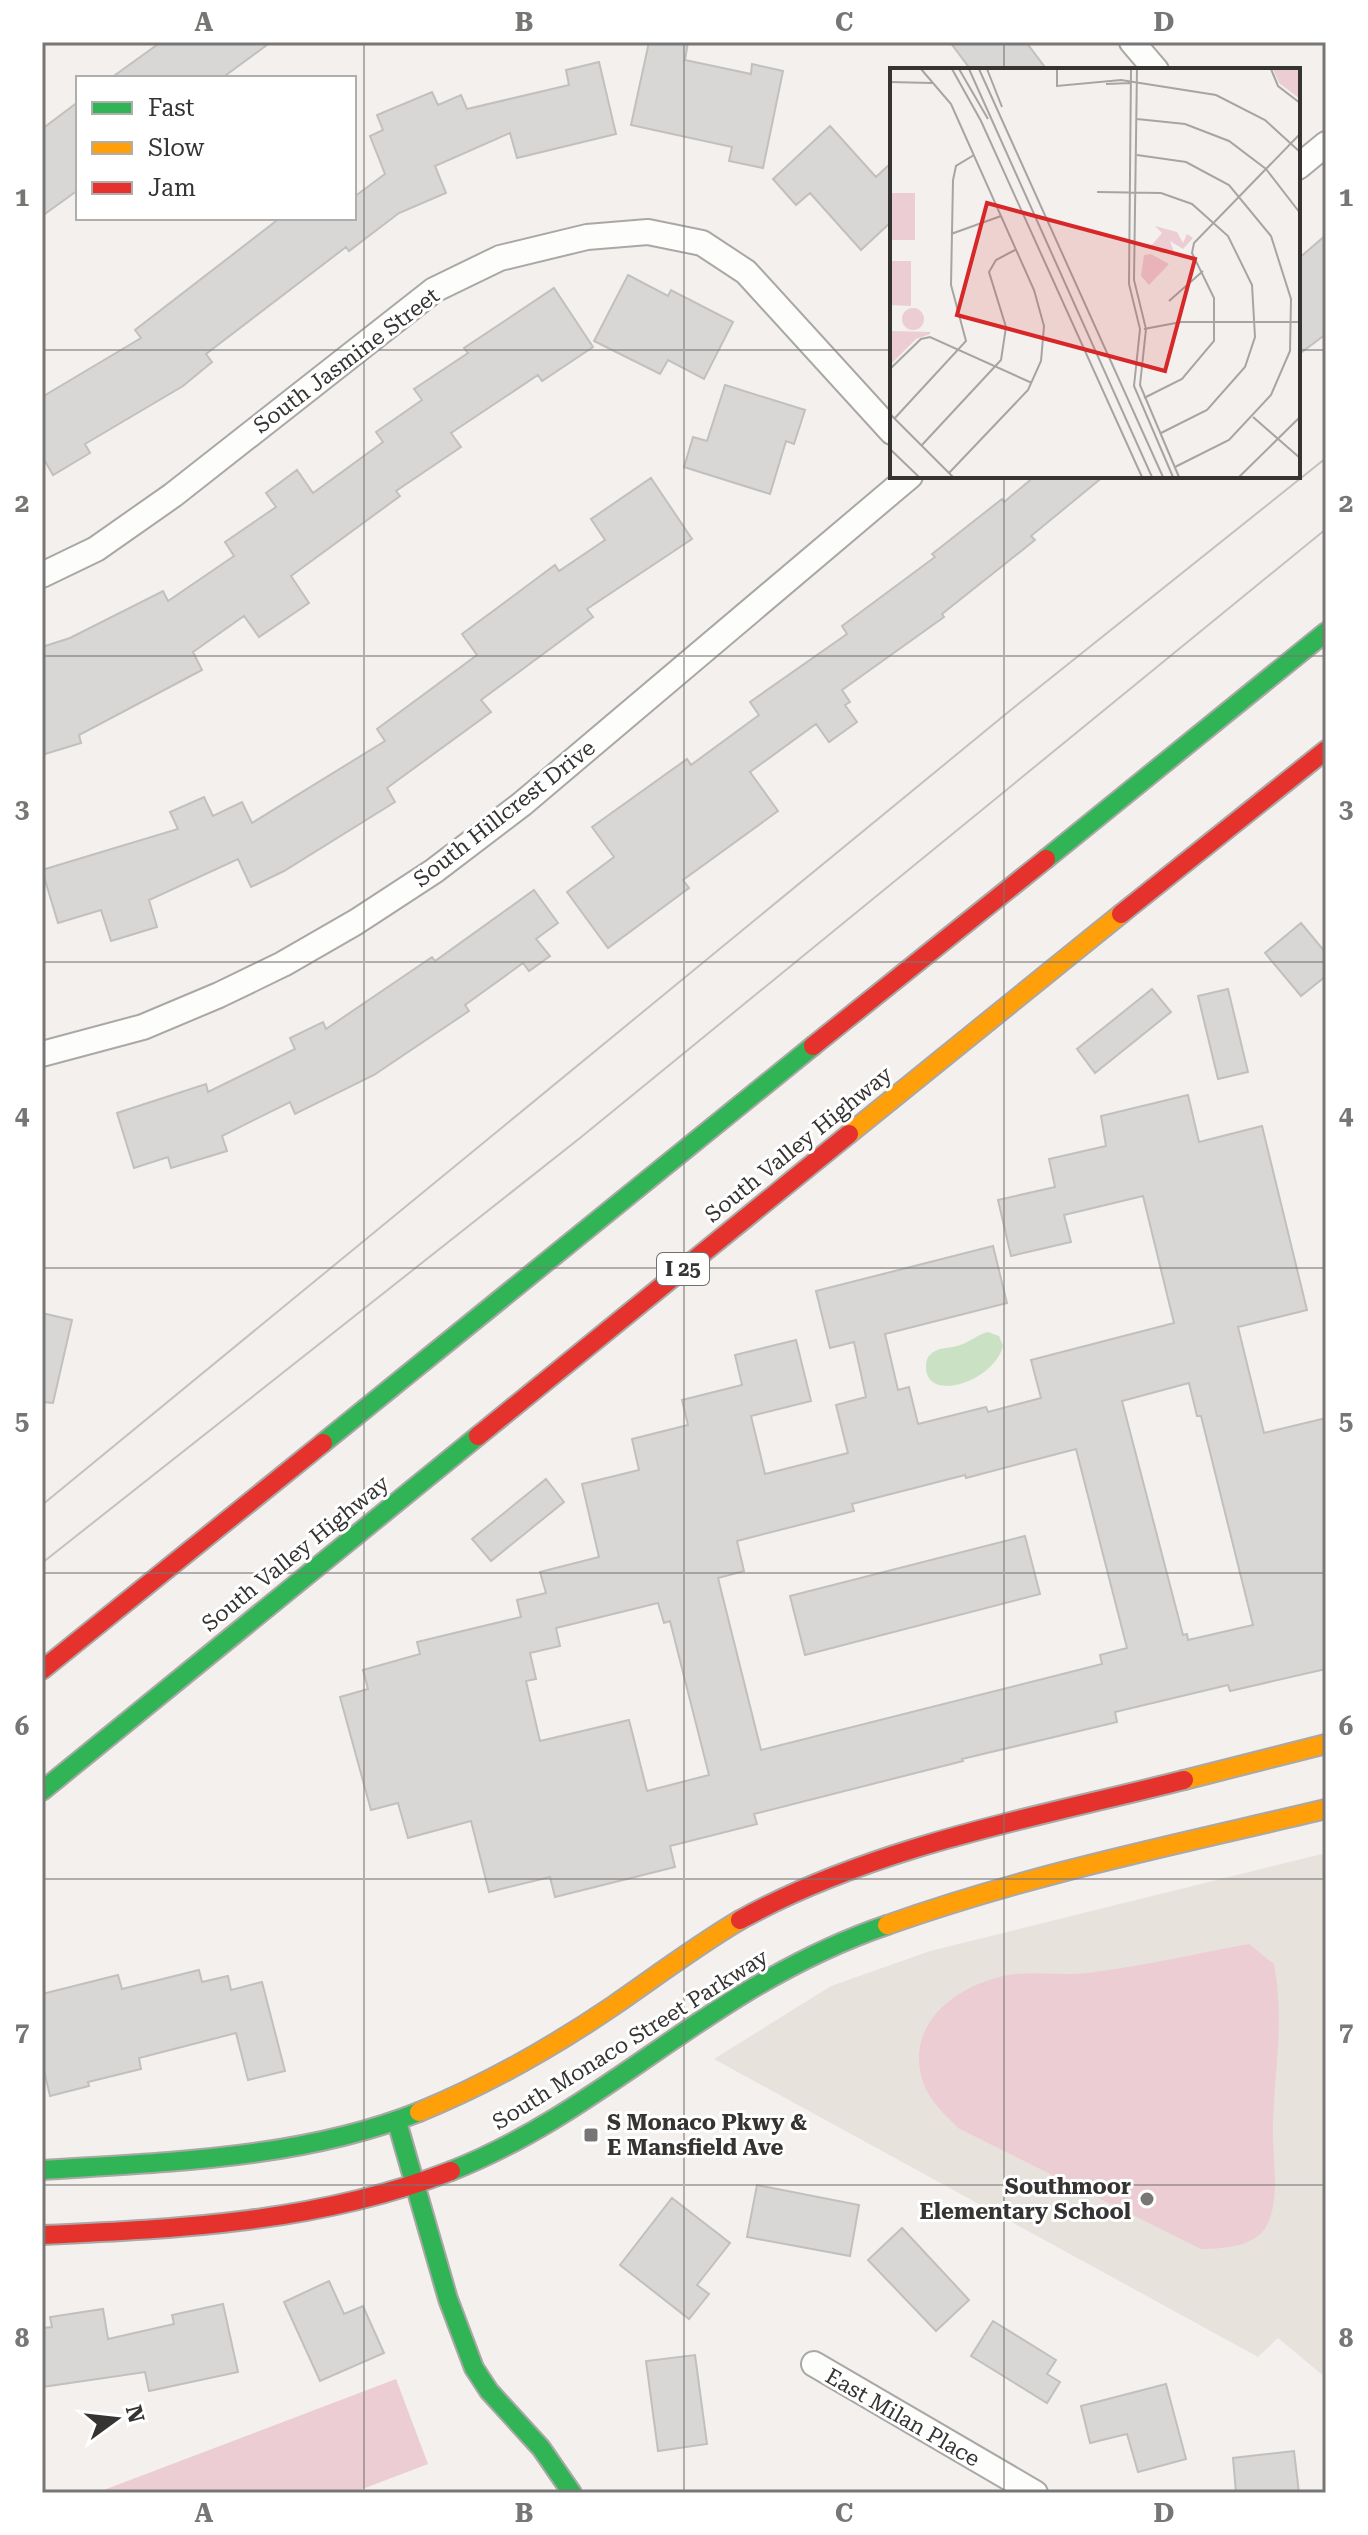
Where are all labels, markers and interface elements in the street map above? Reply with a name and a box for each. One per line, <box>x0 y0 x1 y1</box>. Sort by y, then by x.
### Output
text: A <box>195 7 214 37</box>
text: B <box>515 7 533 37</box>
text: C <box>835 7 853 37</box>
text: D <box>1154 7 1174 37</box>
inset map <box>890 68 1300 478</box>
legend <box>76 76 356 220</box>
text: Fast <box>148 94 195 122</box>
text: Slow <box>148 134 205 162</box>
text: Jam <box>148 174 196 202</box>
text: 1 <box>15 182 29 212</box>
text: 1 <box>1339 182 1353 212</box>
street label: South Jasmine Street <box>249 283 444 438</box>
text: 2 <box>15 488 29 518</box>
text: 2 <box>1339 488 1353 518</box>
street label: South Hillcrest Drive <box>409 735 600 892</box>
text: 3 <box>15 794 29 824</box>
text: 3 <box>1339 794 1353 824</box>
street label: South Valley Highway <box>700 1061 897 1227</box>
text: 4 <box>15 1100 30 1130</box>
text: 4 <box>1339 1100 1354 1130</box>
road number: I 25 <box>657 1253 709 1285</box>
text: 5 <box>15 1406 29 1436</box>
text: 5 <box>1339 1406 1353 1436</box>
street label: South Valley Highway <box>197 1470 394 1636</box>
text: 6 <box>15 1711 29 1741</box>
text: 6 <box>1339 1711 1353 1741</box>
street label: South Monaco Street Parkway <box>488 1944 773 2135</box>
text: 7 <box>15 2017 29 2047</box>
text: 7 <box>1339 2017 1353 2047</box>
place label: S Monaco Pkwy & E Mansfield Ave <box>607 2110 807 2160</box>
marker: S Monaco Pkwy & E Mansfield Ave <box>582 2126 600 2144</box>
place label: Southmoor Elementary School <box>919 2174 1131 2224</box>
marker: Southmoor Elementary School <box>1138 2190 1156 2208</box>
text: 8 <box>15 2323 30 2353</box>
text: 8 <box>1339 2323 1354 2353</box>
street label: East Milan Place <box>821 2363 984 2472</box>
north arrow <box>76 2379 156 2459</box>
text: N <box>121 2403 149 2425</box>
text: A <box>195 2498 214 2528</box>
text: B <box>515 2498 533 2528</box>
text: C <box>835 2498 853 2528</box>
text: D <box>1154 2498 1174 2528</box>

